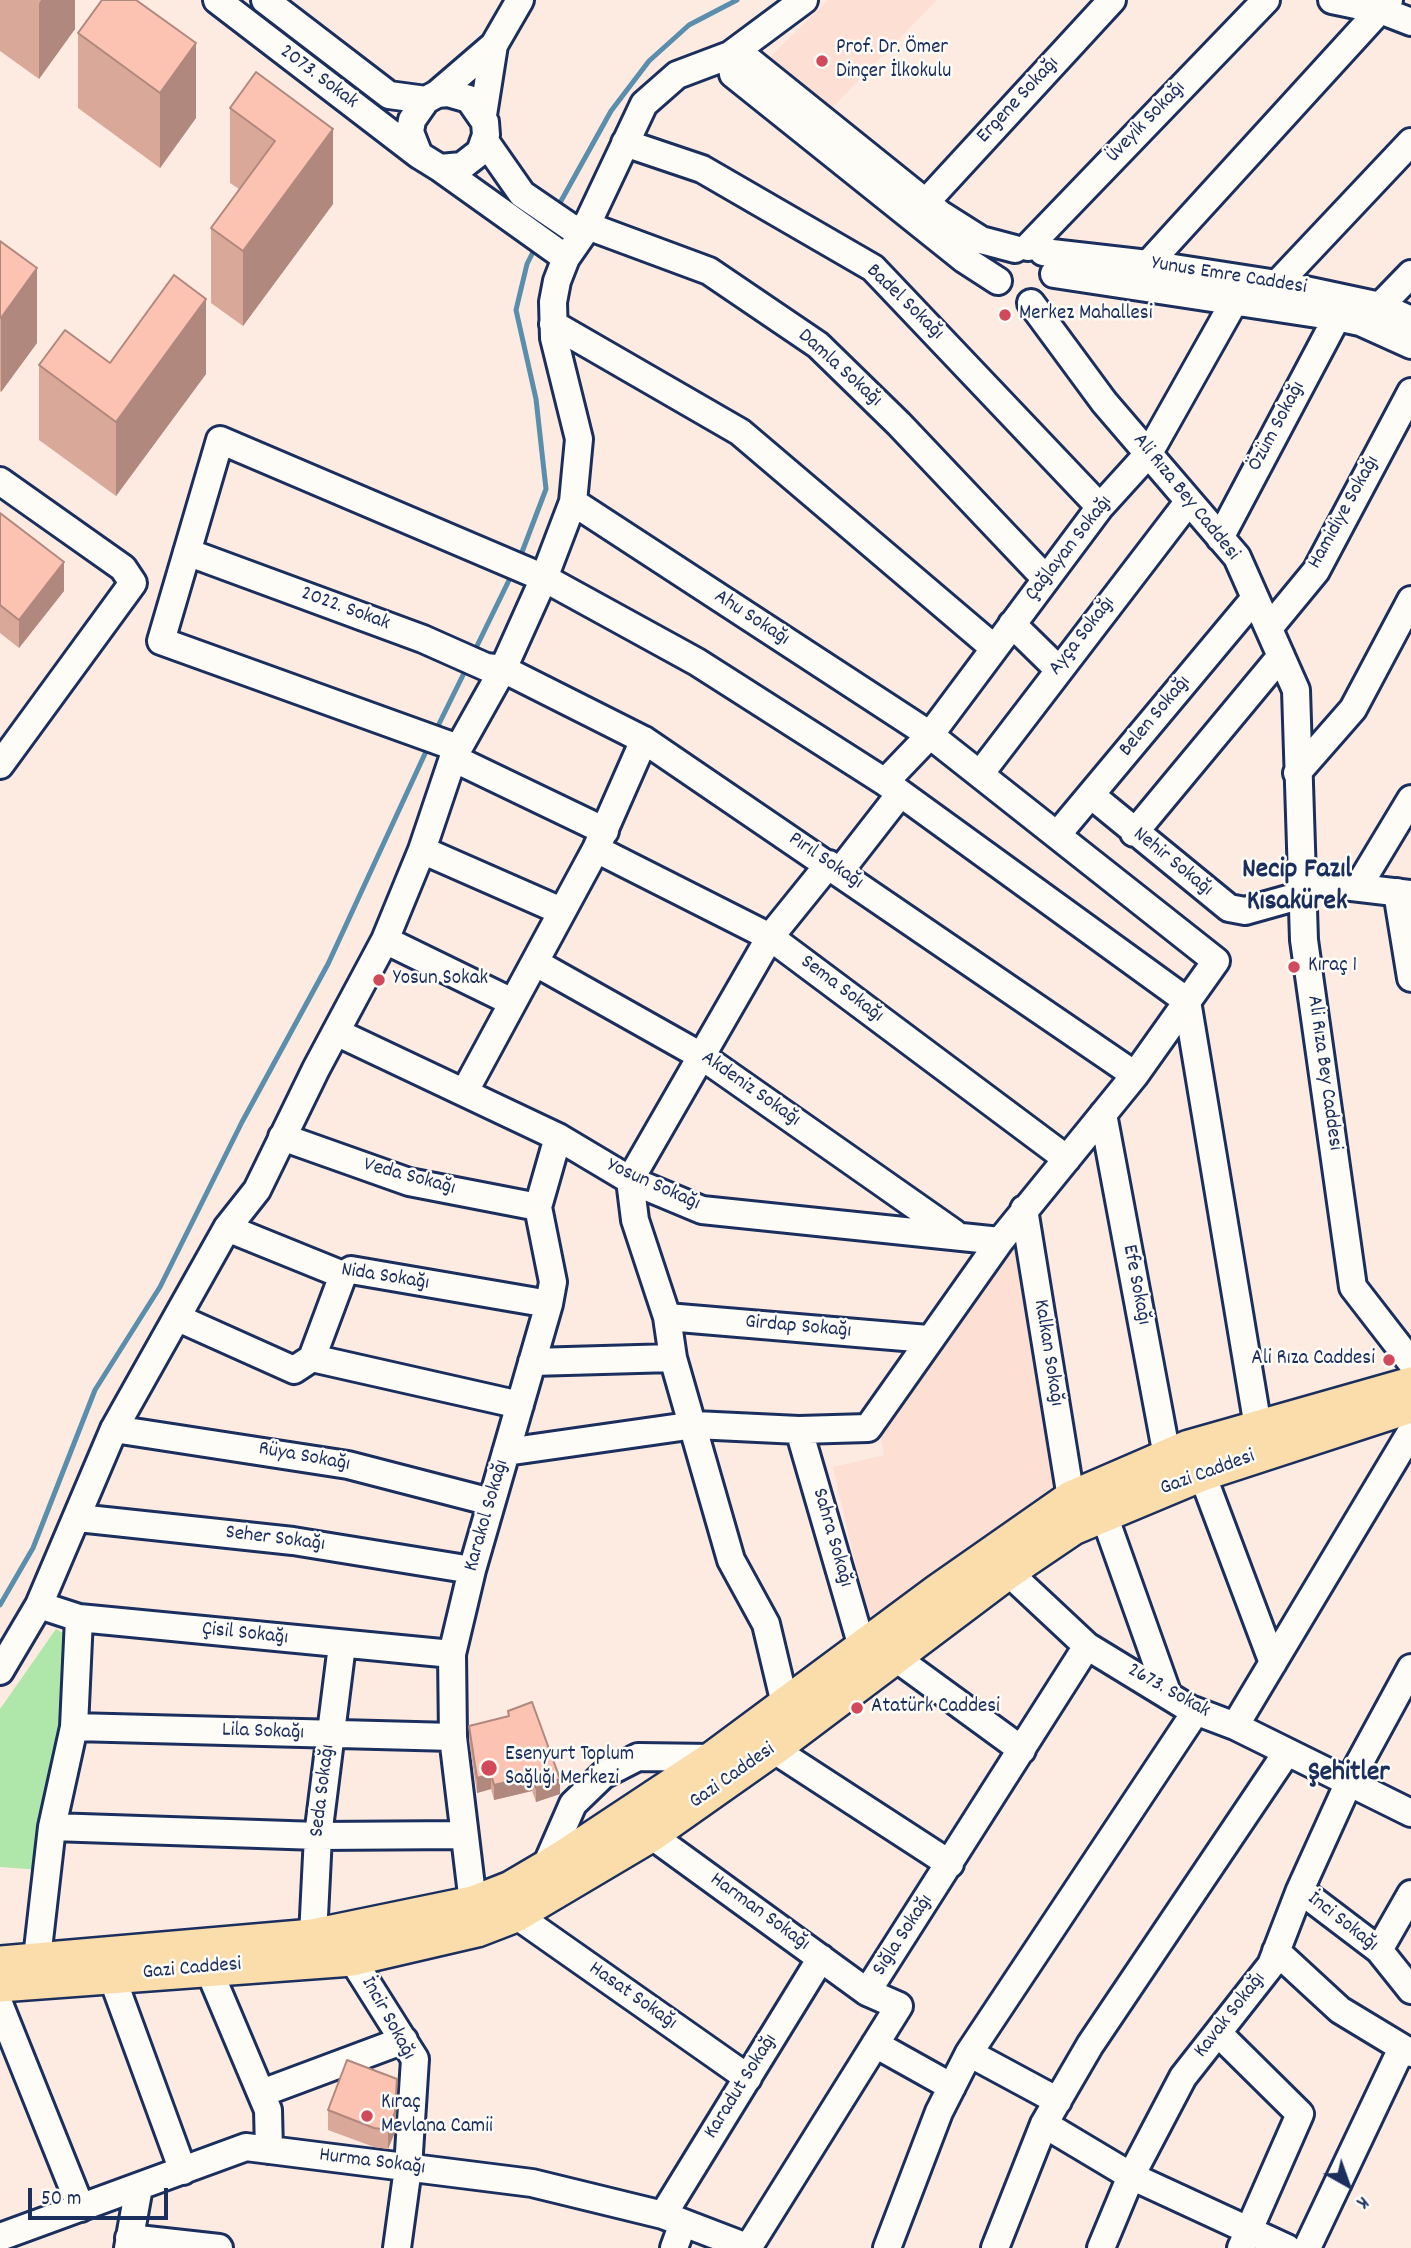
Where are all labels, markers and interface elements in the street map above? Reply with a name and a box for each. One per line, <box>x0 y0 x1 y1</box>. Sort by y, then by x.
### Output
place label: Prof. Dr. Ömer Dinçer İlkokulu <box>836 36 951 86</box>
street label: 2073. Sokak <box>274 40 362 116</box>
street label: Ergene Sokağı <box>972 52 1066 150</box>
marker: Prof. Dr. Ömer Dinçer İlkokulu <box>814 53 830 69</box>
street label: Üveyik Sokağı <box>1102 77 1192 169</box>
street label: Yunus Emre Caddesi <box>1150 252 1308 302</box>
street label: Badel Sokağı <box>860 260 948 346</box>
place label: Merkez Mahallesi <box>1019 302 1153 328</box>
marker: Merkez Mahallesi <box>997 307 1013 323</box>
street label: Damla Sokağı <box>792 325 886 413</box>
street label: Özüm Sokağı <box>1244 378 1312 476</box>
street label: Ali Rıza Bey Caddesi <box>1126 429 1244 567</box>
street label: Hamidiye Sokağı <box>1304 452 1386 574</box>
street label: Çağlayan Sokağı <box>1021 491 1119 607</box>
street label: 2022. Sokak <box>297 582 393 638</box>
street label: Ahu Sokağı <box>708 585 794 653</box>
street label: Ayça Sokağı <box>1044 593 1122 681</box>
street label: Belen Sokağı <box>1115 671 1197 763</box>
street label: Nehir Sokağı <box>1127 823 1217 903</box>
street label: Pırıl Sokağı <box>783 828 867 896</box>
district label: Necip Fazıl Kısakürek <box>1242 855 1352 921</box>
street label: Sema Sokağı <box>794 951 888 1029</box>
place label: Kıraç 1 <box>1308 954 1357 980</box>
marker: Kıraç 1 <box>1286 959 1302 975</box>
place label: Yosun Sokak <box>393 967 488 993</box>
marker: Yosun Sokak <box>371 972 387 988</box>
street label: Ali Rıza Bey Caddesi <box>1300 994 1346 1152</box>
street label: Akdeniz Sokağı <box>695 1047 805 1133</box>
street label: Veda Sokağı <box>360 1154 458 1202</box>
street label: Yosun Sokağı <box>602 1154 704 1218</box>
street label: Efe Sokağı <box>1115 1243 1155 1327</box>
street label: Nida Sokağı <box>339 1259 431 1297</box>
street label: Kalkan Sokağı <box>1026 1298 1068 1408</box>
street label: Girdap Sokağı <box>744 1311 852 1345</box>
place label: Ali Rıza Caddesi <box>1251 1347 1375 1373</box>
marker: Ali Rıza Caddesi <box>1381 1352 1397 1368</box>
street label: Rüya Sokağı <box>256 1438 352 1478</box>
street label: Gazi Caddesi <box>1157 1445 1259 1503</box>
street label: Karakol Sokağı <box>460 1457 516 1575</box>
street label: Sahra Sokağı <box>805 1486 857 1590</box>
street label: Seher Sokağı <box>224 1521 326 1559</box>
street label: Çisil Sokağı <box>201 1618 289 1652</box>
street label: 2673. Sokak <box>1122 1659 1214 1725</box>
place label: Atatürk Caddesi <box>871 1695 1000 1721</box>
marker: Atatürk Caddesi <box>849 1700 865 1716</box>
street label: Lila Sokağı <box>221 1719 305 1747</box>
street label: Gazi Caddesi <box>685 1738 781 1816</box>
street label: Seda Sokağı <box>306 1743 342 1839</box>
place label: Esenyurt Toplum Sağlığı Merkezi <box>505 1743 634 1793</box>
marker: Esenyurt Toplum Sağlığı Merkezi <box>479 1758 499 1778</box>
district label: Şehitler <box>1308 1758 1390 1792</box>
street label: Harman Sokağı <box>704 1868 814 1958</box>
street label: İnci Sokağı <box>1302 1888 1382 1958</box>
street label: Sığla Sokağı <box>868 1891 940 1981</box>
street label: Gazi Caddesi <box>142 1953 242 1987</box>
street label: Hasat Sokağı <box>583 1957 681 2037</box>
street label: Kavak Sokağı <box>1190 1968 1272 2064</box>
street label: İncir Sokağı <box>354 1973 420 2065</box>
street label: Karadut Sokağı <box>700 2030 784 2144</box>
place label: Kıraç Mevlana Camii <box>381 2091 493 2141</box>
marker: Kıraç Mevlana Camii <box>359 2108 375 2124</box>
street label: Hurma Sokağı <box>317 2144 427 2182</box>
north arrow <box>1313 2150 1383 2220</box>
scale bar <box>32 2174 172 2218</box>
text: 50 m <box>41 2185 81 2215</box>
text: K <box>1350 2188 1374 2215</box>

